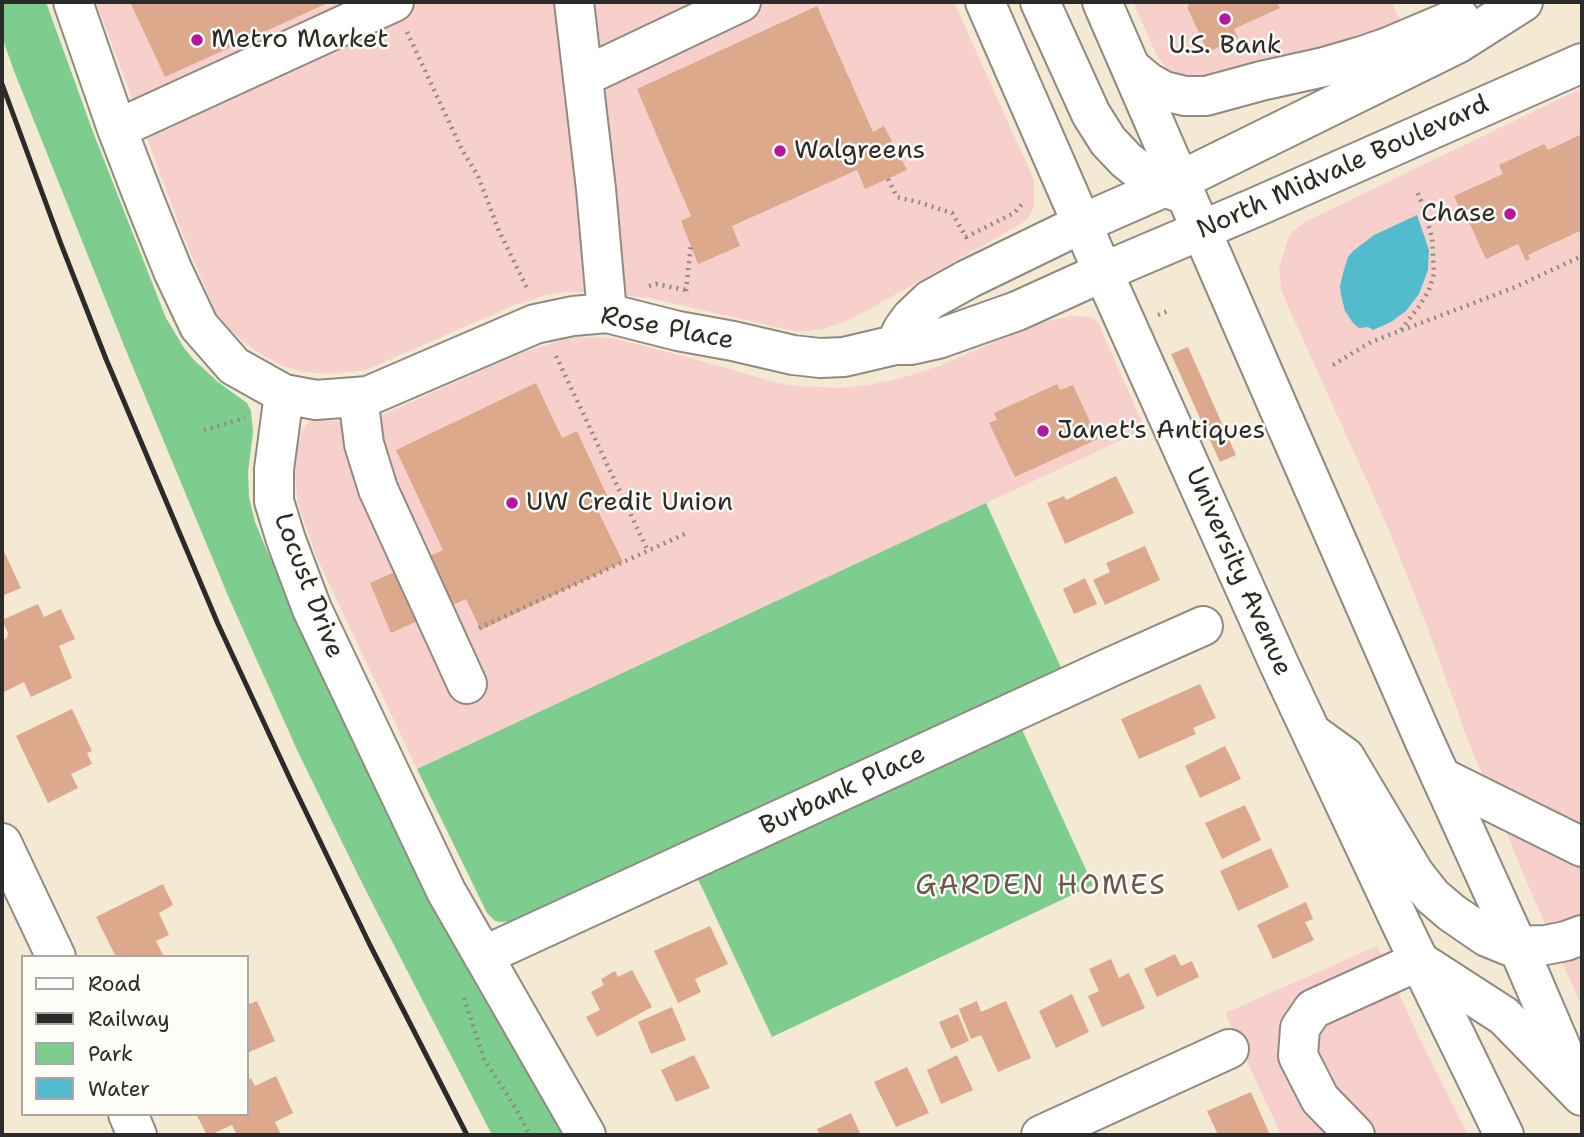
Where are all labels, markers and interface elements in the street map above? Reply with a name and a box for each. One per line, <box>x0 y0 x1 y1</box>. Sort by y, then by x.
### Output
marker: U.S. Bank <box>1217 11 1233 27</box>
place label: Metro Market <box>211 24 389 56</box>
place label: U.S. Bank <box>1168 30 1282 62</box>
marker: Metro Market <box>189 32 205 48</box>
street label: North Midvale Boulevard <box>1192 89 1494 247</box>
place label: Walgreens <box>794 135 925 167</box>
marker: Walgreens <box>772 143 788 159</box>
place label: Chase <box>1421 198 1496 230</box>
marker: Chase <box>1502 206 1518 222</box>
street label: Rose Place <box>598 301 736 357</box>
place label: Janet's Antiques <box>1057 415 1265 447</box>
marker: Janet's Antiques <box>1035 423 1051 439</box>
street label: University Avenue <box>1178 463 1298 681</box>
place label: UW Credit Union <box>526 487 733 519</box>
marker: UW Credit Union <box>504 495 520 511</box>
street label: Locust Drive <box>266 509 350 663</box>
street label: Burbank Place <box>755 739 931 843</box>
district label: GARDEN HOMES <box>917 870 1165 904</box>
legend <box>21 955 248 1116</box>
text: Road <box>88 970 141 998</box>
text: Railway <box>88 1005 170 1033</box>
text: Park <box>88 1040 133 1068</box>
text: Water <box>88 1075 150 1103</box>

